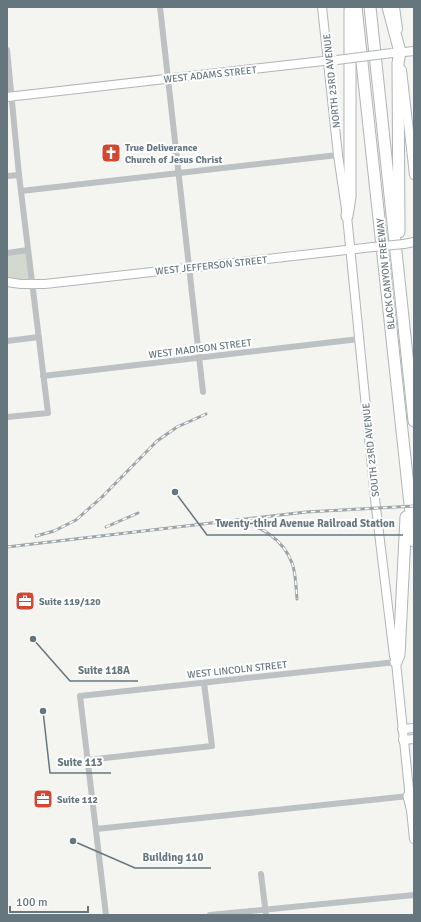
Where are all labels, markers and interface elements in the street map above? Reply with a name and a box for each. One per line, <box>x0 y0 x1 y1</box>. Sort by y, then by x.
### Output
street label: NORTH 23RD AVENUE <box>321 33 343 129</box>
street label: WEST ADAMS STREET <box>163 64 257 86</box>
church icon: True Deliverance Church of Jesus Christ <box>100 142 122 164</box>
place label: True Deliverance Church of Jesus Christ <box>125 142 223 166</box>
street label: BLACK CANYON FREEWAY <box>374 218 398 330</box>
street label: WEST JEFFERSON STREET <box>155 254 268 278</box>
street label: WEST MADISON STREET <box>148 337 252 361</box>
street label: SOUTH 23RD AVENUE <box>360 402 382 497</box>
callout: Twenty-third Avenue Railroad Station <box>207 512 403 535</box>
text: Twenty-third Avenue Railroad Station <box>215 517 395 530</box>
office icon: Suite 119/120 <box>14 590 36 612</box>
place label: Suite 119/120 <box>39 596 101 608</box>
callout: Suite 118A <box>70 658 138 681</box>
street label: WEST LINCOLN STREET <box>186 659 288 681</box>
text: Suite 118A <box>78 664 130 677</box>
callout: Suite 113 <box>50 750 111 773</box>
text: Suite 113 <box>57 756 103 769</box>
office icon: Suite 112 <box>32 788 54 810</box>
place label: Suite 112 <box>57 794 98 806</box>
callout: Building 110 <box>135 845 211 868</box>
text: Building 110 <box>143 851 203 864</box>
scale bar <box>10 888 88 914</box>
text: 100 m <box>16 895 48 910</box>

